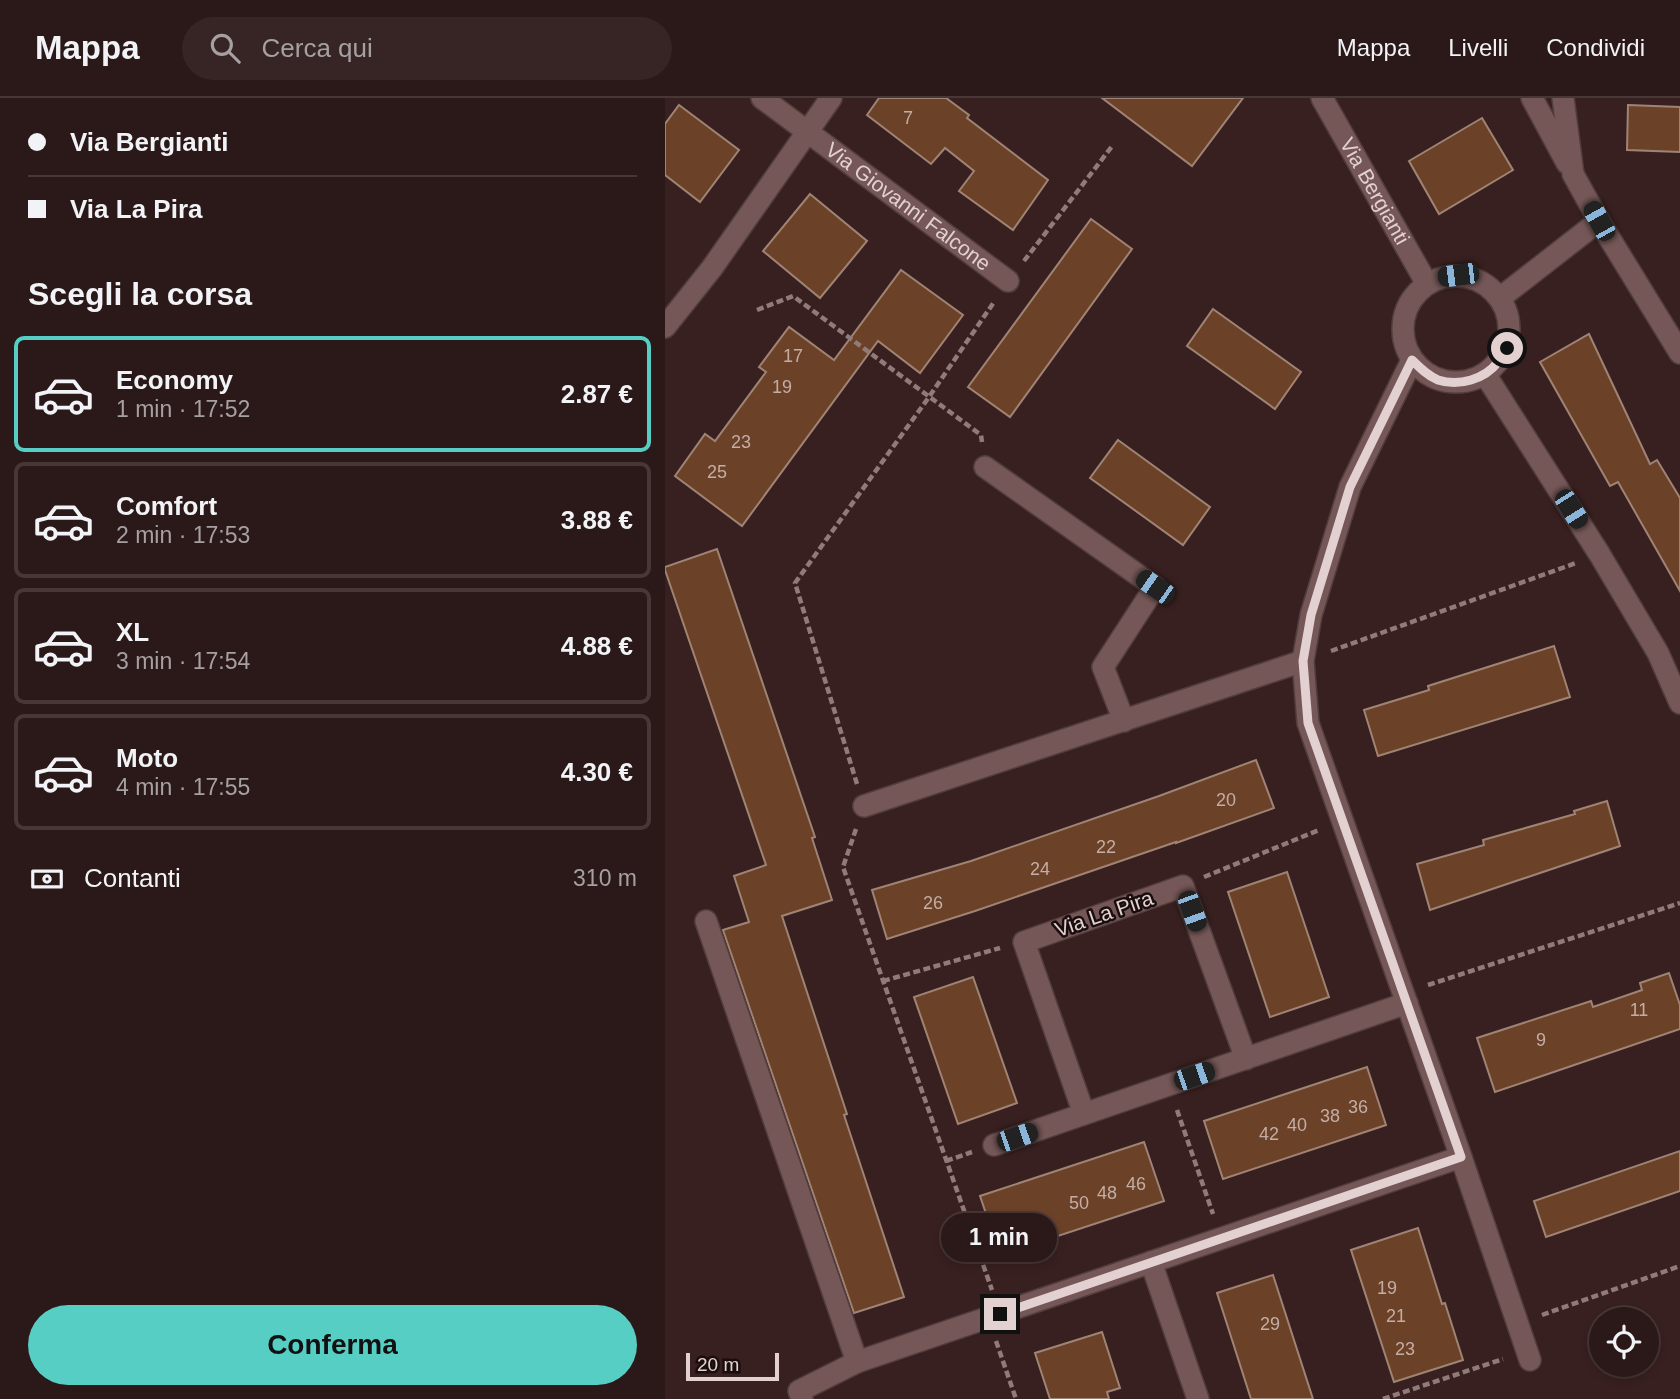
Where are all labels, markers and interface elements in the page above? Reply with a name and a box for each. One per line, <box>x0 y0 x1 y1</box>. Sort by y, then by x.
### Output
search box <box>182 17 672 80</box>
text: Mappa <box>35 29 140 66</box>
icon: search <box>206 29 244 67</box>
text: Cerca qui <box>262 33 373 63</box>
text: Mappa <box>1337 34 1410 61</box>
text: Livelli <box>1448 34 1508 61</box>
text: Condividi <box>1546 34 1645 61</box>
house number: 7 <box>903 108 913 128</box>
text: Via Bergianti <box>70 127 228 157</box>
street label: Via Bergianti <box>1336 134 1414 248</box>
street label: Via Giovanni Falcone <box>821 138 995 275</box>
text: Via La Pira <box>70 194 203 224</box>
car <box>1580 198 1619 244</box>
car <box>1436 262 1481 288</box>
text: Scegli la corsa <box>28 276 252 312</box>
route start <box>1491 332 1523 364</box>
house number: 17 <box>783 346 803 366</box>
icon: car <box>32 363 95 426</box>
text: Economy <box>116 365 233 395</box>
house number: 19 <box>772 377 792 397</box>
text: 2.87 € <box>561 379 633 409</box>
text: 1 min · 17:52 <box>116 396 250 422</box>
house number: 23 <box>731 432 751 452</box>
house number: 25 <box>707 462 727 482</box>
car <box>1551 486 1592 532</box>
icon: car <box>32 489 95 552</box>
text: Comfort <box>116 491 217 521</box>
text: 3.88 € <box>561 505 633 535</box>
text: 2 min · 17:53 <box>116 522 250 548</box>
car <box>1132 566 1179 608</box>
icon: car <box>32 615 95 678</box>
text: XL <box>116 617 149 647</box>
text: 4.88 € <box>561 631 633 661</box>
text: 3 min · 17:54 <box>116 648 250 674</box>
icon: car <box>32 741 95 804</box>
text: Moto <box>116 743 178 773</box>
text: 4.30 € <box>561 757 633 787</box>
text: 4 min · 17:55 <box>116 774 250 800</box>
house number: 20 <box>1216 790 1236 810</box>
house number: 22 <box>1096 837 1116 857</box>
house number: 24 <box>1030 859 1050 879</box>
icon: cash <box>28 860 66 898</box>
text: Contanti <box>84 863 181 893</box>
text: 310 m <box>573 865 637 891</box>
street label: Via La Pira <box>1052 886 1156 941</box>
car <box>1175 888 1210 934</box>
house number: 26 <box>923 893 943 913</box>
house number: 11 <box>1630 1000 1648 1020</box>
house number: 9 <box>1536 1030 1546 1050</box>
car <box>1171 1059 1218 1093</box>
house number: 36 <box>1348 1097 1368 1117</box>
house number: 38 <box>1320 1106 1340 1126</box>
house number: 40 <box>1287 1115 1307 1135</box>
car <box>994 1120 1041 1154</box>
house number: 42 <box>1259 1124 1279 1144</box>
house number: 46 <box>1126 1174 1146 1194</box>
house number: 48 <box>1097 1183 1117 1203</box>
house number: 50 <box>1069 1193 1089 1213</box>
callout: 1 min <box>942 1212 1058 1262</box>
text: 1 min <box>969 1224 1029 1250</box>
house number: 19 <box>1377 1278 1397 1298</box>
route end <box>984 1298 1016 1330</box>
button: Conferma <box>28 1305 637 1385</box>
house number: 21 <box>1386 1306 1406 1326</box>
map controls <box>1589 1307 1659 1377</box>
button: locate <box>1589 1307 1659 1377</box>
house number: 29 <box>1260 1314 1280 1334</box>
house number: 23 <box>1395 1339 1415 1359</box>
scale bar <box>686 1350 779 1382</box>
text: 20 m <box>697 1354 739 1375</box>

